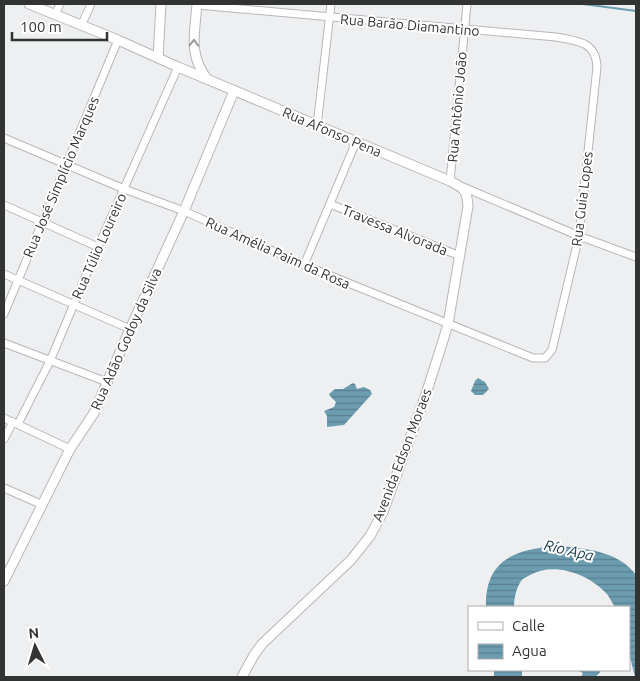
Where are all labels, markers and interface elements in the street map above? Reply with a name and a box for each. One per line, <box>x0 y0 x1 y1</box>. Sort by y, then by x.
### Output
scale bar <box>12 10 108 42</box>
street label: Rua Barão Diamantino <box>340 11 480 39</box>
text: 100 m <box>20 18 62 35</box>
one-way arrow <box>189 39 200 47</box>
street label: Rua Antônio João <box>444 51 470 163</box>
street label: Rua José Simplício Marques <box>20 94 102 260</box>
street label: Rua Afonso Pena <box>280 104 384 160</box>
street label: Rua Guia Lopes <box>568 151 596 247</box>
street label: Rua Túlio Loureiro <box>68 191 130 301</box>
street label: Travessa Alvorada <box>340 202 450 258</box>
street label: Rua Amélia Paim da Rosa <box>203 214 353 292</box>
street label: Rua Adão Godoy da Silva <box>87 266 165 412</box>
street label: Avenida Edson Moraes <box>369 386 435 524</box>
water label: Río Apa <box>543 536 595 564</box>
legend <box>468 606 630 671</box>
text: Calle <box>512 617 545 634</box>
north arrow <box>10 621 60 671</box>
text: N <box>28 625 40 641</box>
text: Agua <box>512 642 547 659</box>

